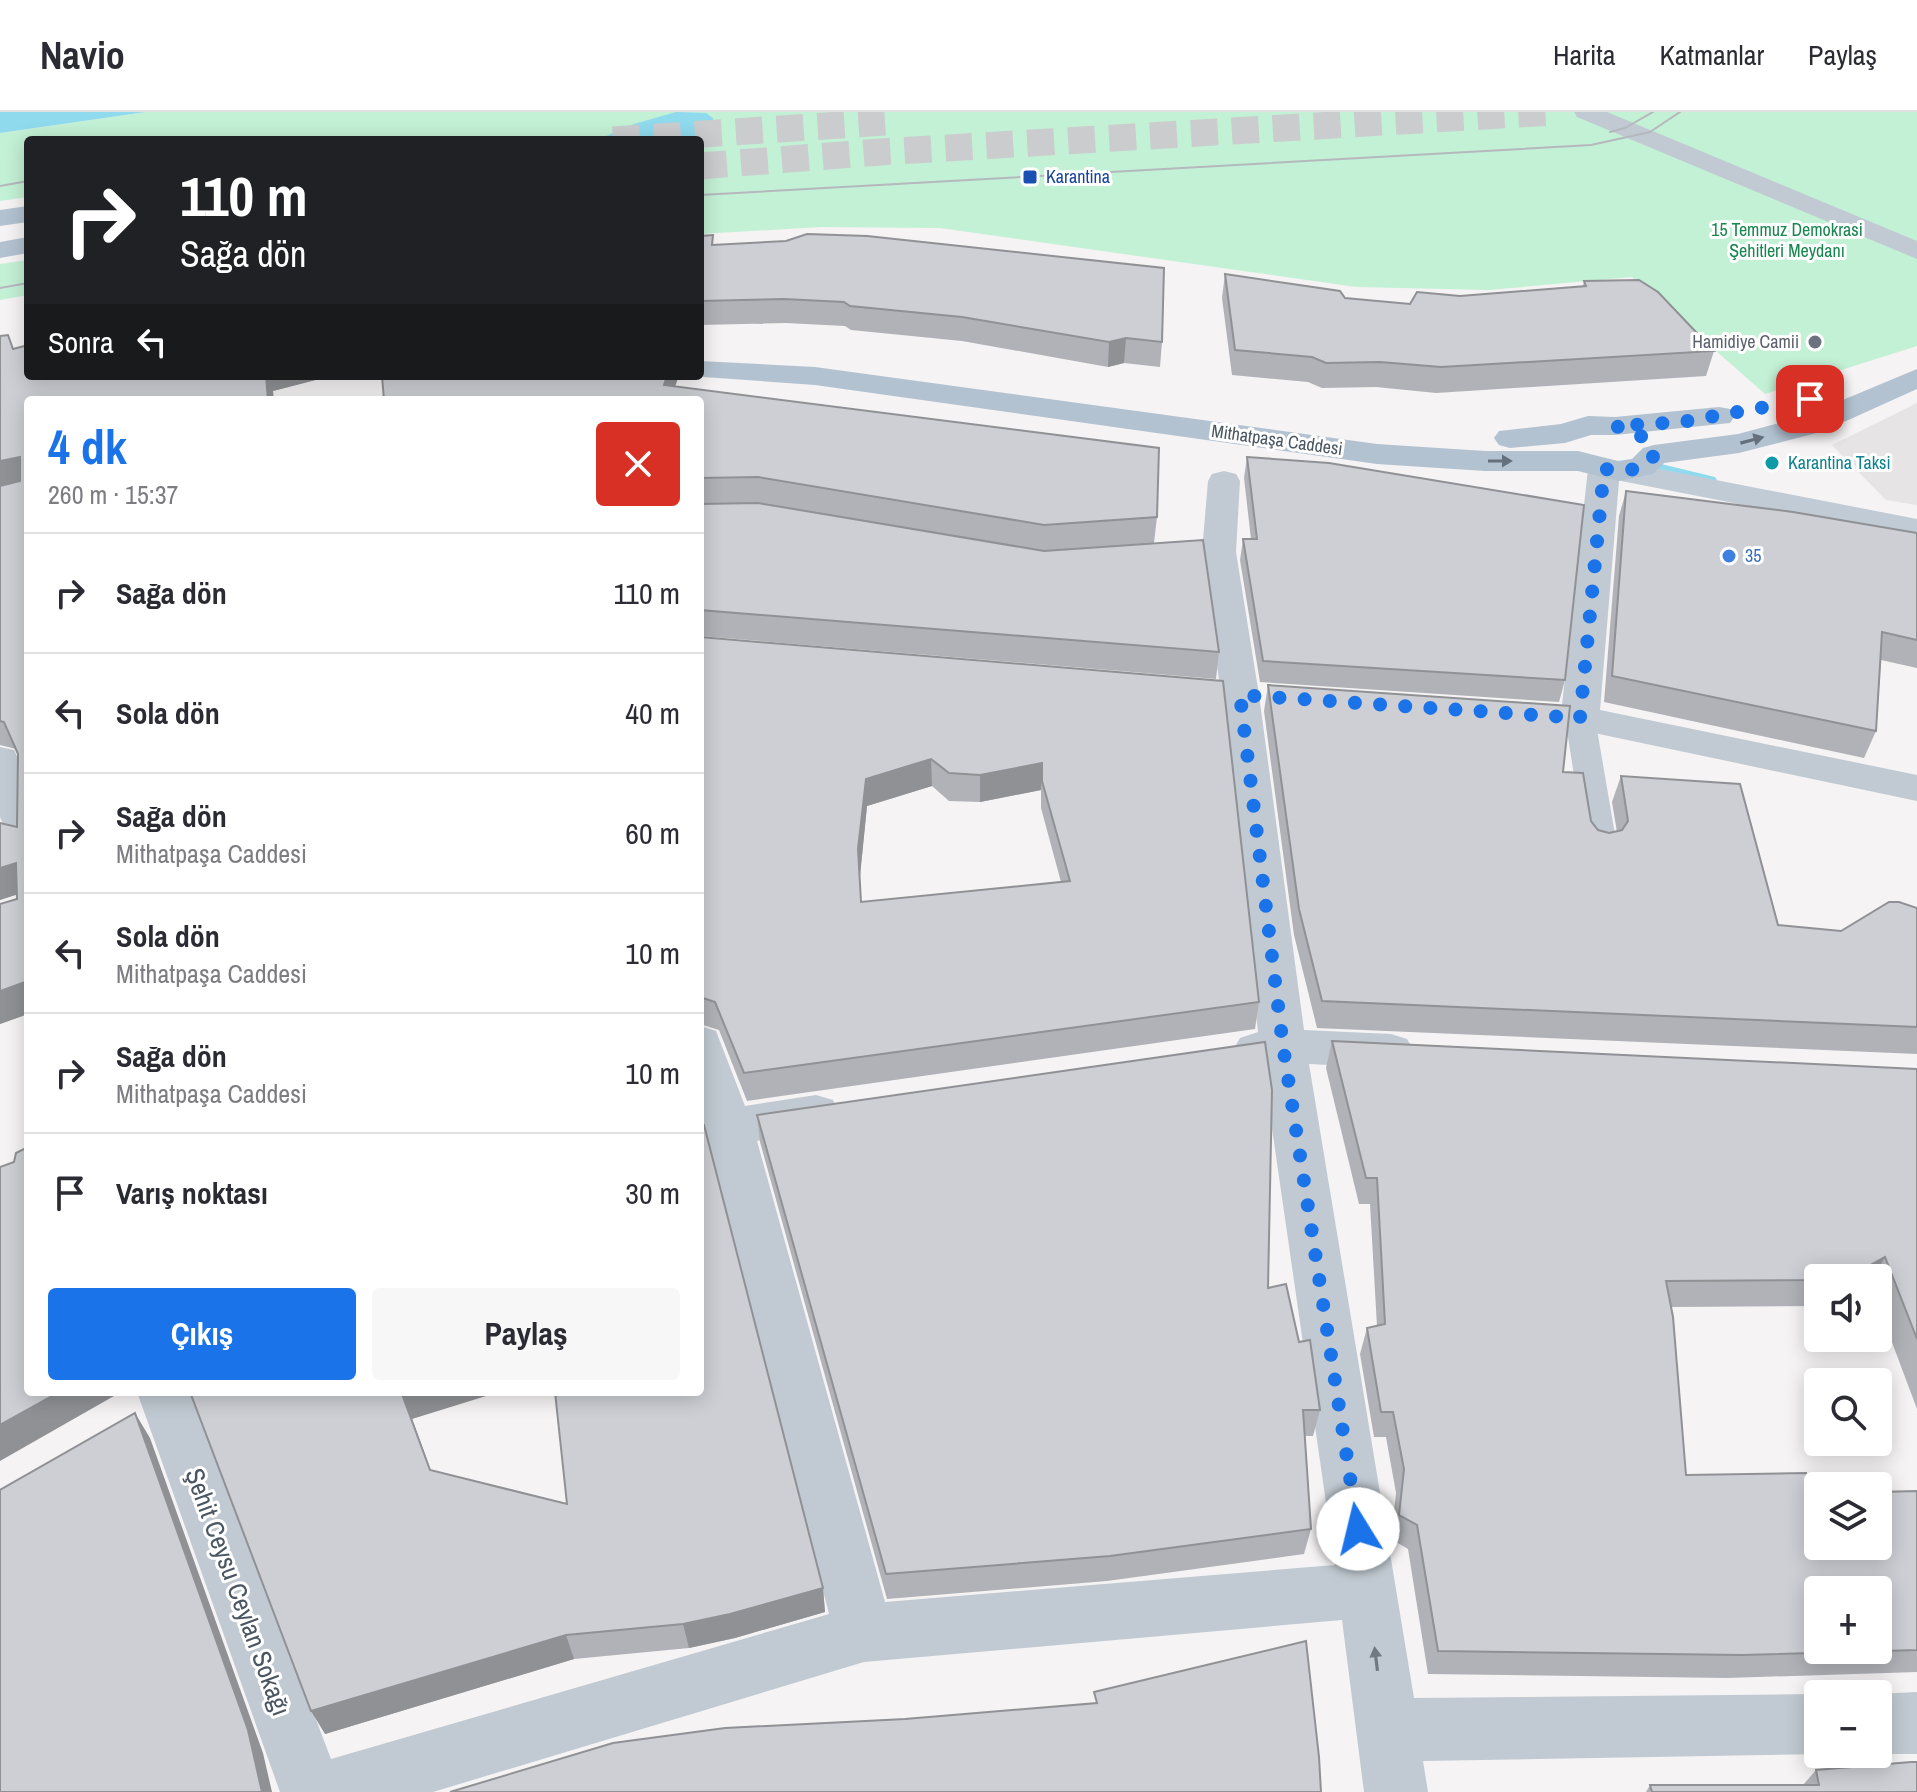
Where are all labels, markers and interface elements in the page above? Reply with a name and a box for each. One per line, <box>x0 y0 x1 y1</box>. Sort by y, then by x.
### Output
text: Navio <box>40 30 125 81</box>
text: Harita <box>1553 36 1615 74</box>
text: Katmanlar <box>1659 36 1764 74</box>
text: Paylaş <box>1808 36 1877 74</box>
text: 110 m <box>180 158 308 233</box>
place label: Karantina <box>1046 164 1110 189</box>
icon: right <box>48 168 152 272</box>
marker: Karantina <box>1021 168 1039 186</box>
park label: 15 Temmuz Demokrasi Şehitleri Meydanı <box>1711 217 1863 263</box>
text: Sağa dön <box>180 230 306 278</box>
icon: left <box>130 320 174 364</box>
text: Sonra <box>48 322 114 362</box>
place label: Hamidiye Camii <box>1692 329 1799 354</box>
marker: Hamidiye Camii <box>1806 333 1824 351</box>
pin <box>1776 365 1844 433</box>
icon: arrive <box>1788 377 1832 421</box>
text: 4 dk <box>48 414 127 479</box>
street label: Mithatpaşa Caddesi <box>1210 418 1344 461</box>
button: close <box>596 422 680 506</box>
one-way arrow <box>1740 433 1765 445</box>
place label: Karantina Taksi <box>1788 450 1891 475</box>
marker: Karantina Taksi <box>1763 454 1781 472</box>
one-way arrow <box>1488 455 1513 467</box>
text: 260 m · 15:37 <box>48 477 178 512</box>
place label: 35 <box>1745 543 1761 568</box>
marker: 35 <box>1720 547 1738 565</box>
icon: right <box>48 571 92 615</box>
text: Sağa dön <box>116 573 227 613</box>
text: 110 m <box>613 573 680 613</box>
icon: left <box>48 691 92 735</box>
text: Sola dön <box>116 693 220 733</box>
text: 40 m <box>625 693 680 733</box>
text: Sağa dön <box>116 796 227 836</box>
icon: right <box>48 811 92 855</box>
text: 60 m <box>625 813 680 853</box>
text: Mithatpaşa Caddesi <box>116 836 307 871</box>
text: Sola dön <box>116 916 220 956</box>
icon: left <box>48 931 92 975</box>
text: 10 m <box>625 933 680 973</box>
text: Mithatpaşa Caddesi <box>116 956 307 991</box>
text: Sağa dön <box>116 1036 227 1076</box>
icon: right <box>48 1051 92 1095</box>
text: 10 m <box>625 1053 680 1093</box>
text: Mithatpaşa Caddesi <box>116 1076 307 1111</box>
icon: arrive <box>48 1171 92 1215</box>
text: Varış noktası <box>116 1173 268 1213</box>
text: 30 m <box>625 1173 680 1213</box>
map controls <box>1804 1264 1892 1768</box>
button: sound <box>1804 1264 1892 1352</box>
button: Çıkış <box>48 1288 356 1380</box>
button: Paylaş <box>372 1288 680 1380</box>
button: search <box>1804 1368 1892 1456</box>
street label: Şehit Ceysu Ceylan Sokağı <box>177 1463 300 1720</box>
button: layers <box>1804 1472 1892 1560</box>
position arrow <box>1316 1487 1400 1571</box>
button: + <box>1804 1576 1892 1664</box>
one-way arrow <box>1370 1647 1383 1672</box>
button: − <box>1804 1680 1892 1768</box>

